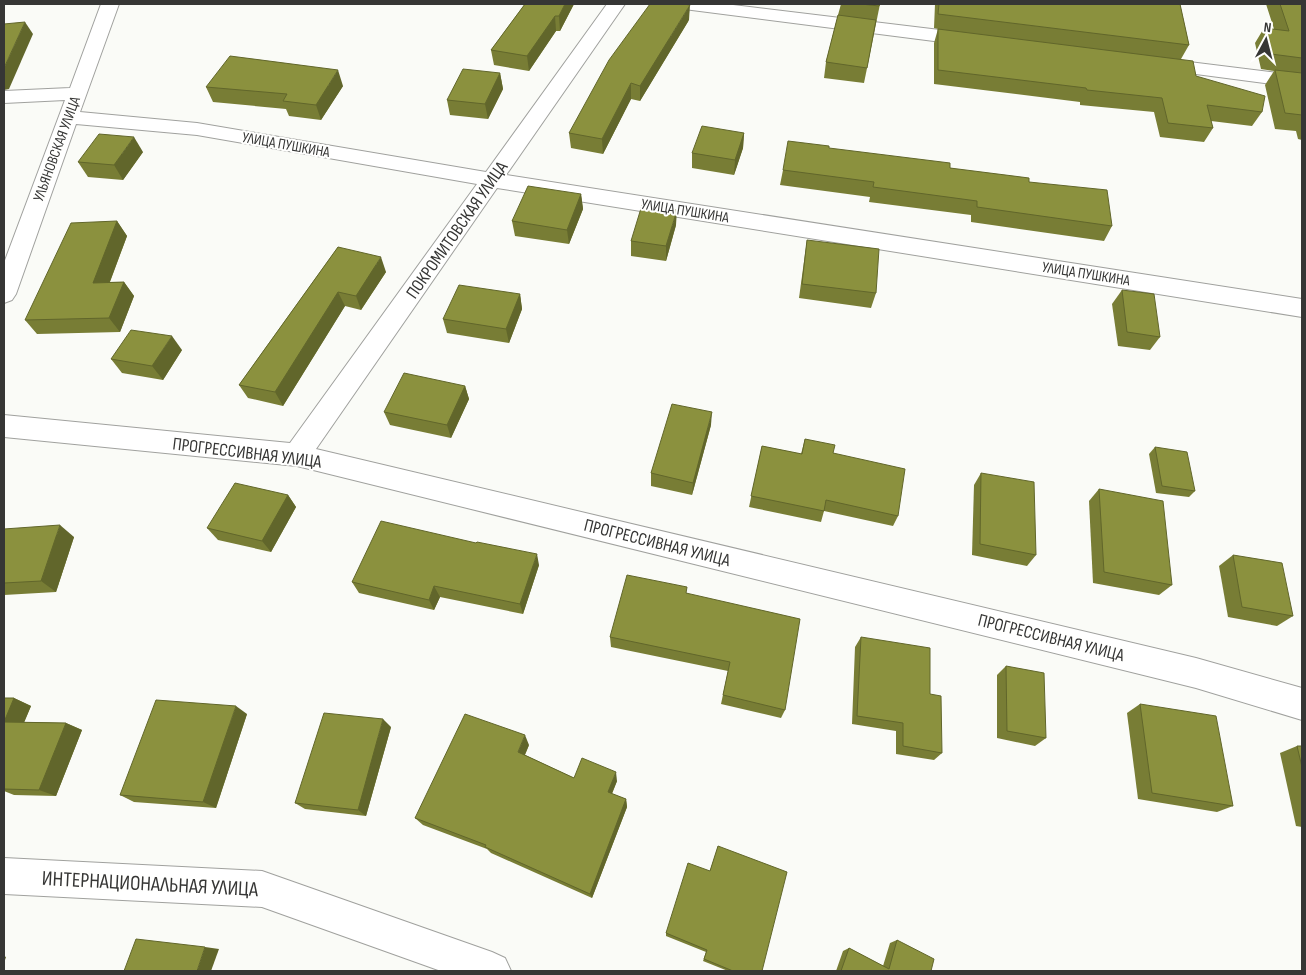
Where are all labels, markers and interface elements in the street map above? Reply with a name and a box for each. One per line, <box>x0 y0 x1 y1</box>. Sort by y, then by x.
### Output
north arrow <box>1241 15 1291 65</box>
text: N <box>1263 19 1272 36</box>
street label: УЛЬЯНОВСКАЯ УЛИЦА <box>29 93 85 204</box>
street label: УЛИЦА ПУШКИНА <box>241 128 332 162</box>
street label: ПОКРОМИТОВСКАЯ УЛИЦА <box>402 157 512 303</box>
street label: УЛИЦА ПУШКИНА <box>640 195 731 227</box>
street label: УЛИЦА ПУШКИНА <box>1041 258 1132 290</box>
street label: ПРОГРЕССИВНАЯ УЛИЦА <box>171 433 323 473</box>
street label: ПРОГРЕССИВНАЯ УЛИЦА <box>582 515 733 571</box>
street label: ПРОГРЕССИВНАЯ УЛИЦА <box>976 610 1127 666</box>
street label: ИНТЕРНАЦИОНАЛЬНАЯ УЛИЦА <box>41 866 260 902</box>

